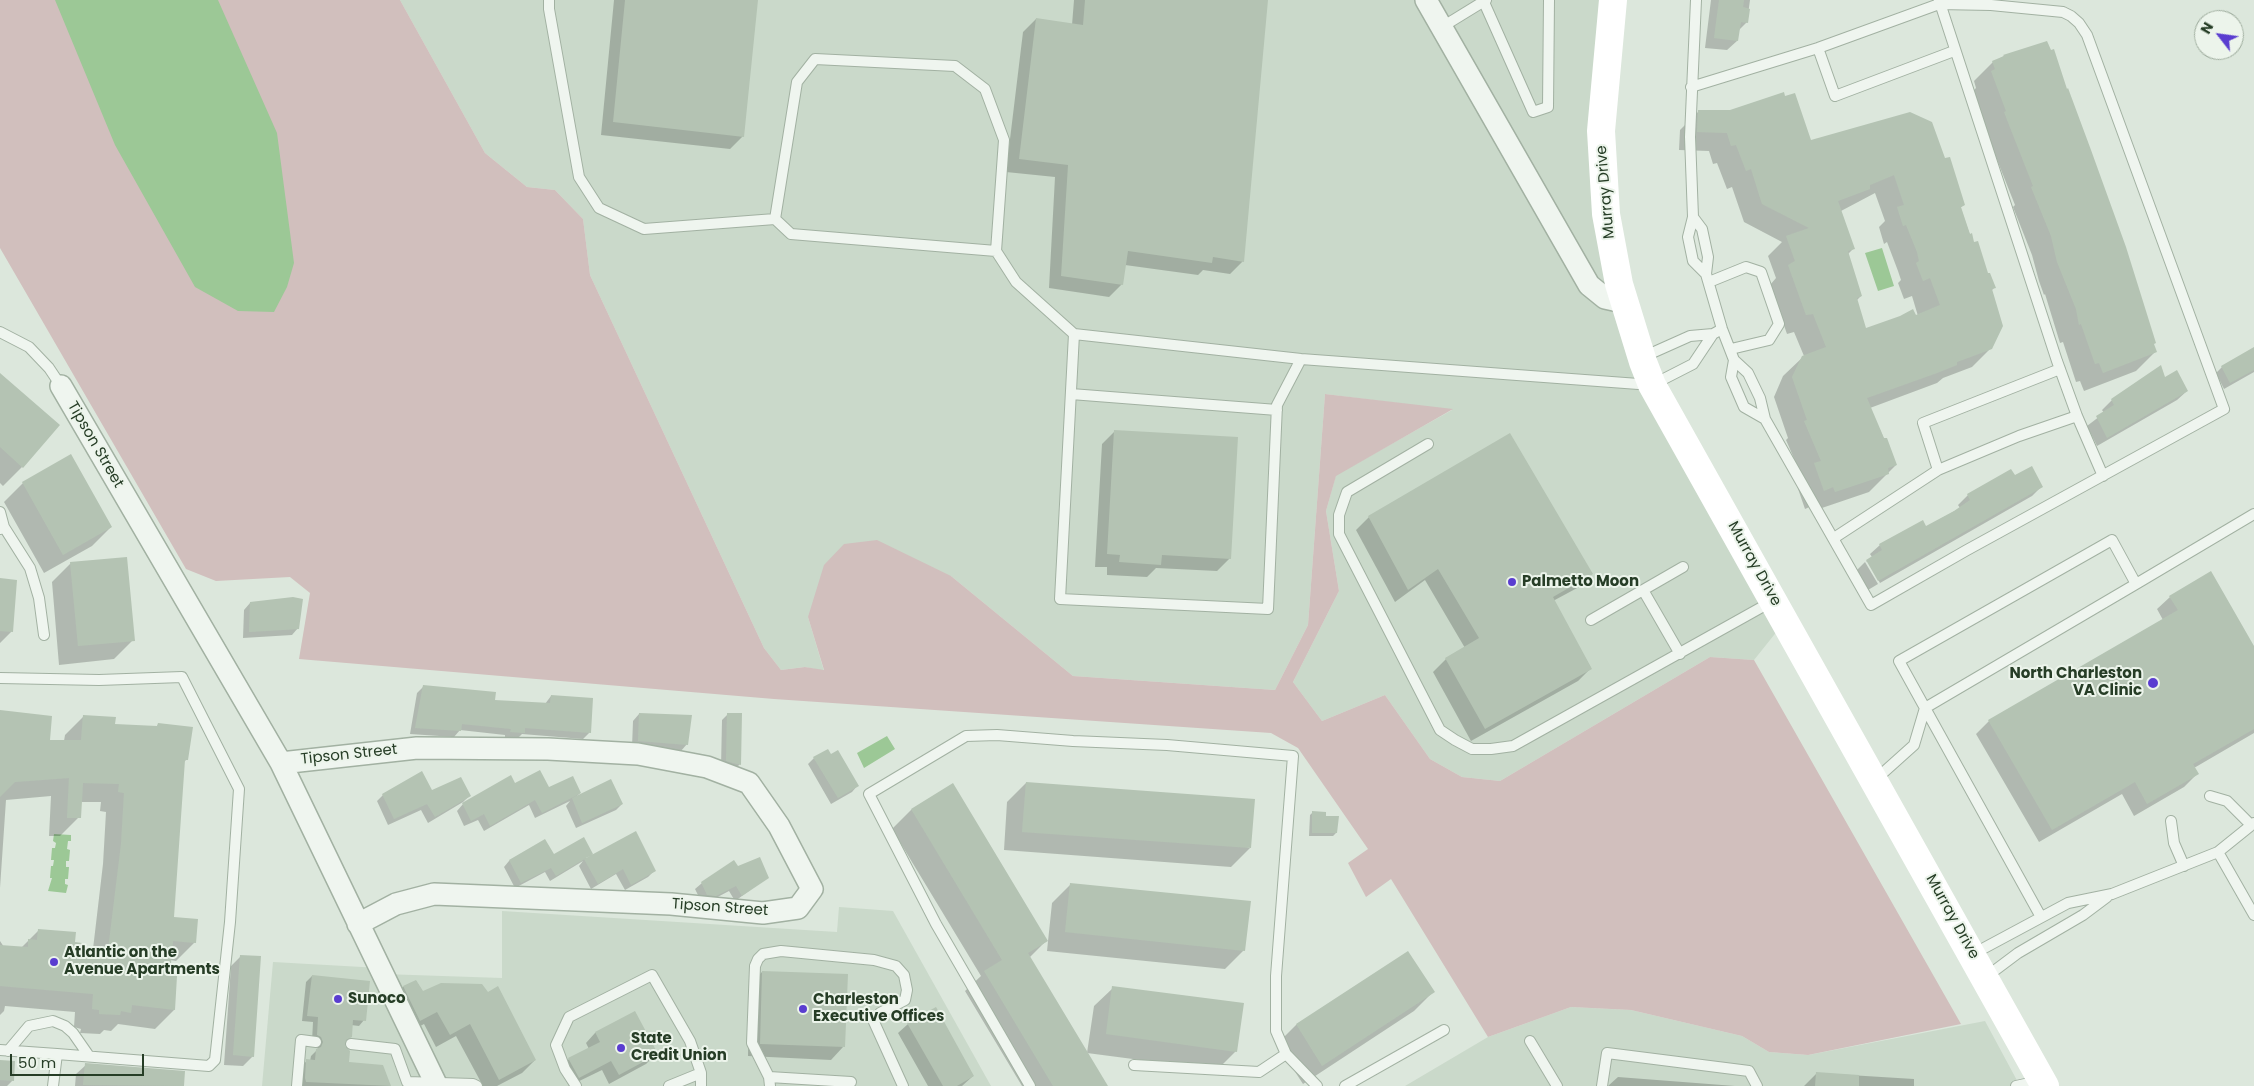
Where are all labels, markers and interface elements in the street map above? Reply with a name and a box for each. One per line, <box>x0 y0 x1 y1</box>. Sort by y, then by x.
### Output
north arrow <box>2194 10 2244 60</box>
text: N <box>2196 18 2218 38</box>
street label: Murray Drive <box>1593 144 1619 240</box>
street label: Tipson Street <box>63 399 127 491</box>
street label: Murray Drive <box>1723 519 1785 609</box>
place label: Palmetto Moon <box>1522 573 1639 591</box>
marker: Palmetto Moon <box>1506 576 1518 588</box>
place label: North Charleston VA Clinic <box>2009 665 2142 700</box>
marker: North Charleston VA Clinic <box>2146 676 2160 690</box>
street label: Tipson Street <box>300 741 398 769</box>
street label: Murray Drive <box>1921 872 1983 962</box>
street label: Tipson Street <box>671 896 769 920</box>
place label: Atlantic on the Avenue Apartments <box>64 944 220 979</box>
marker: Atlantic on the Avenue Apartments <box>48 956 60 968</box>
place label: Sunoco <box>348 990 406 1008</box>
place label: Charleston Executive Offices <box>813 991 944 1026</box>
marker: Sunoco <box>332 993 344 1005</box>
marker: Charleston Executive Offices <box>797 1003 809 1015</box>
place label: State Credit Union <box>631 1030 727 1065</box>
marker: State Credit Union <box>615 1042 627 1054</box>
scale bar <box>12 1044 146 1076</box>
text: 50 m <box>18 1052 56 1073</box>

